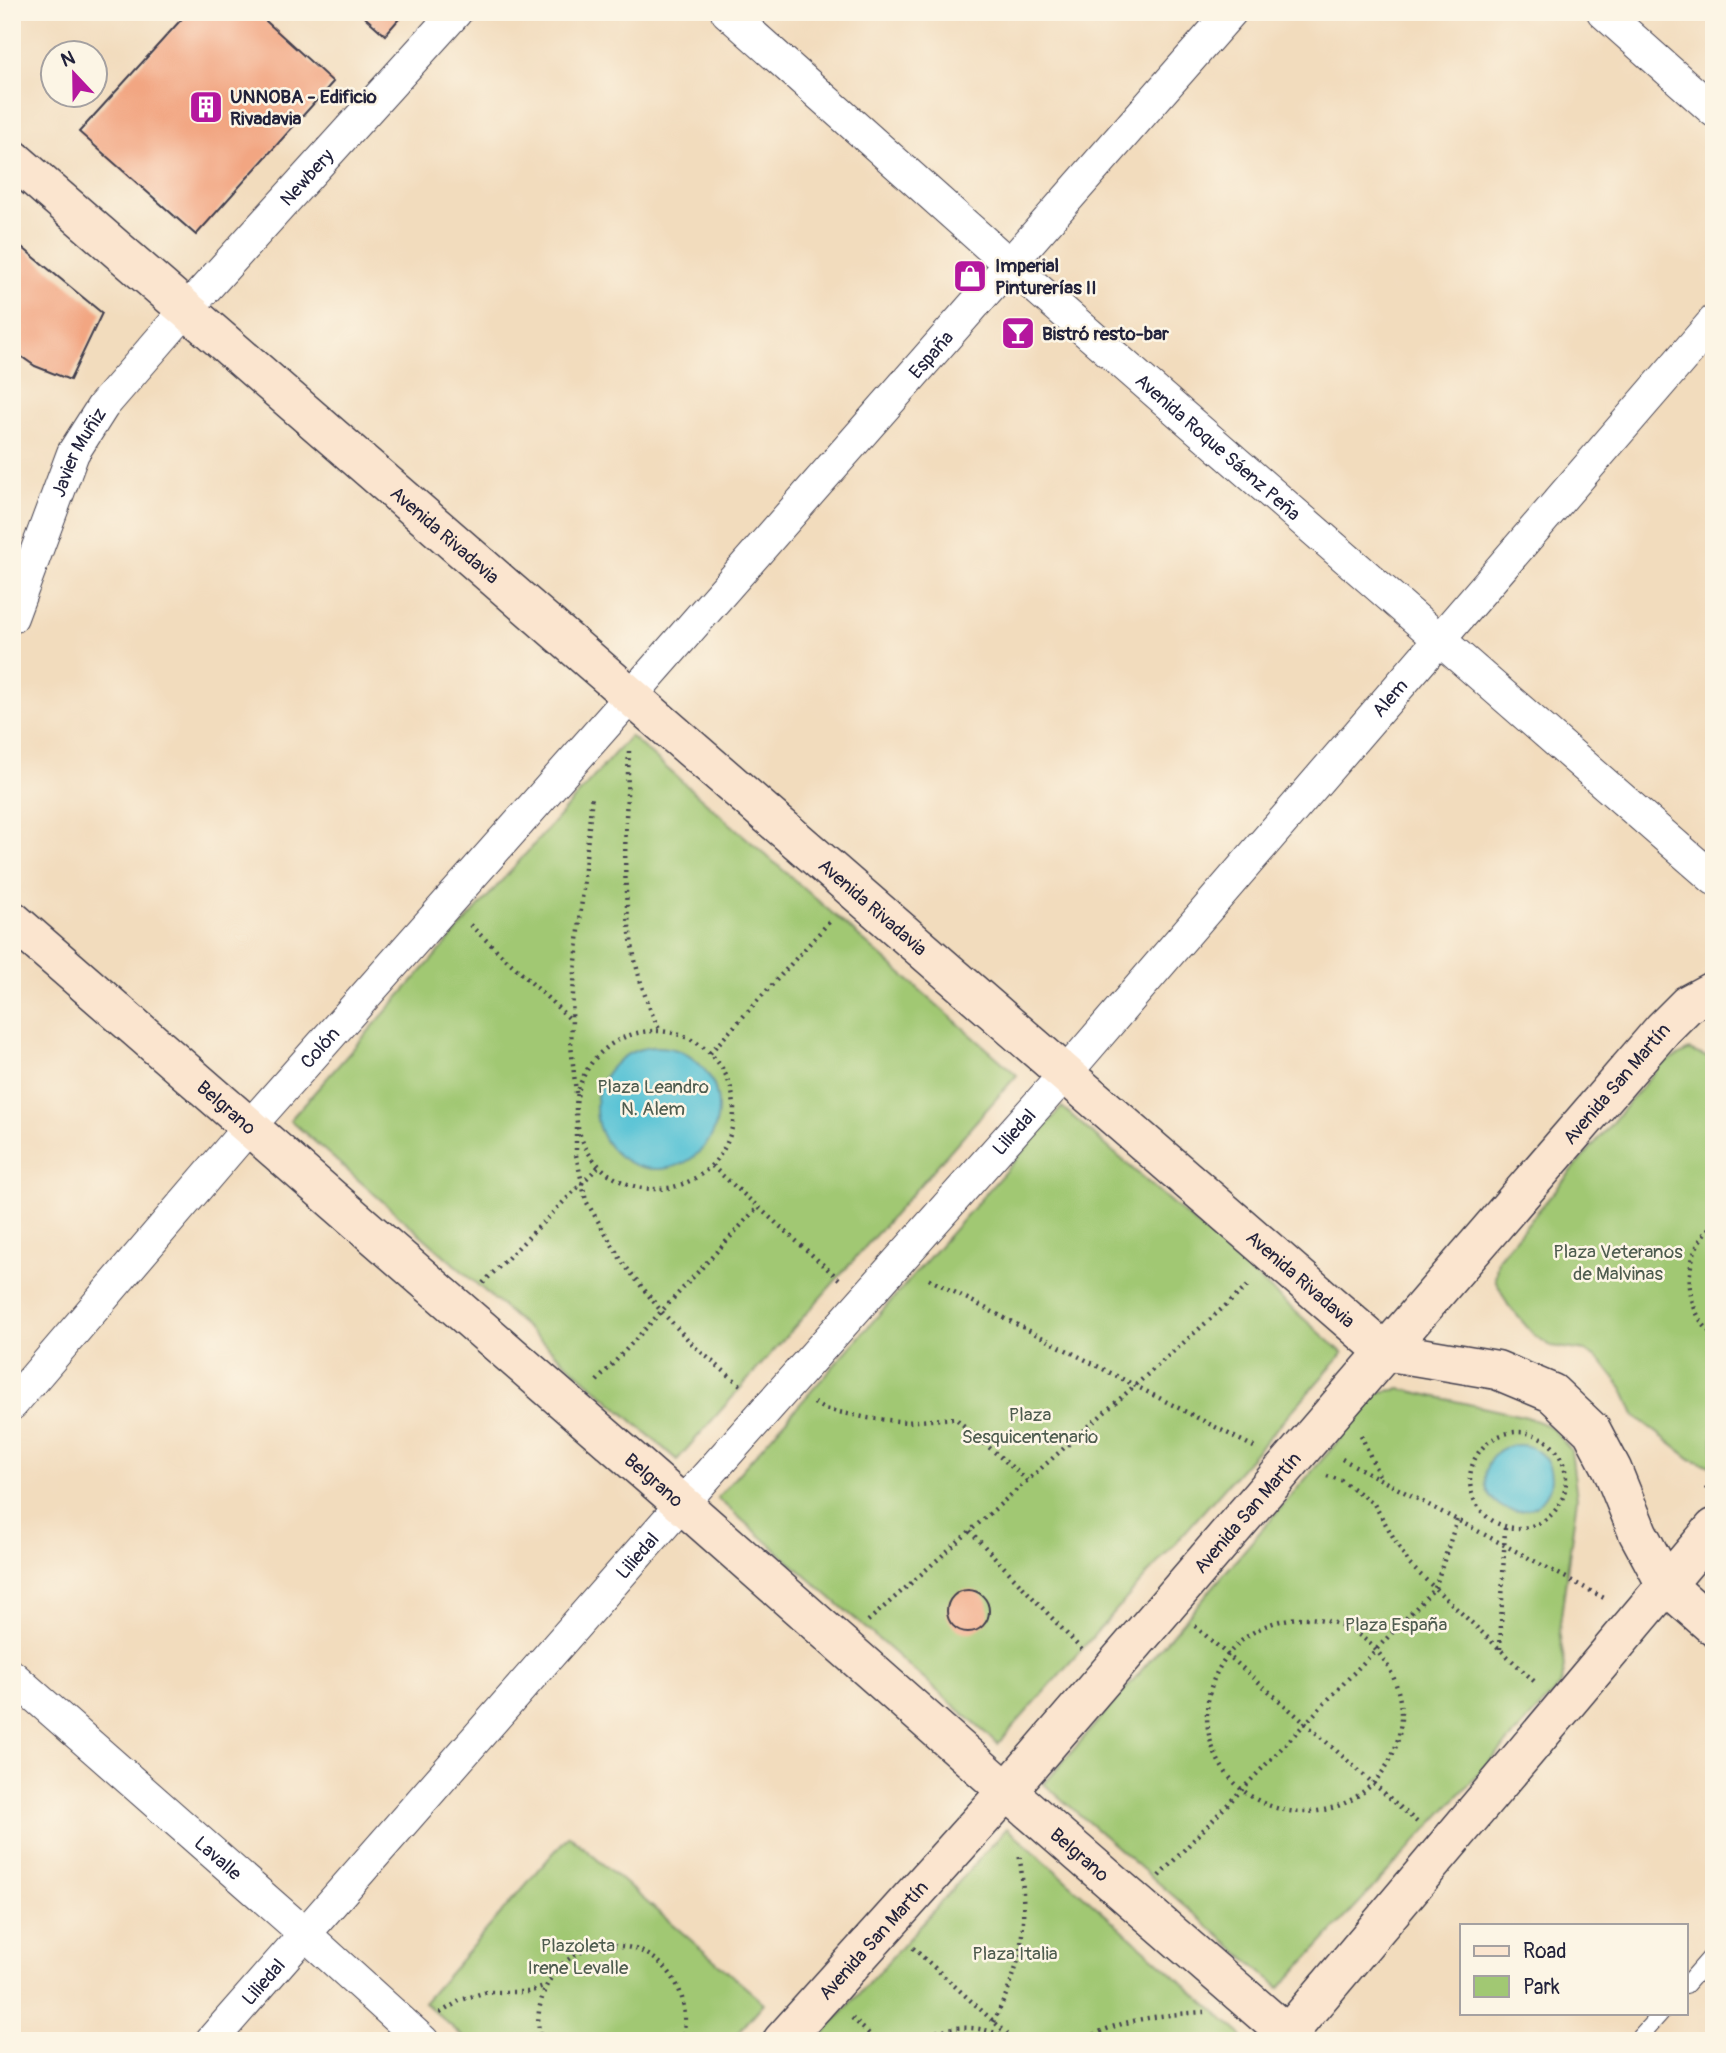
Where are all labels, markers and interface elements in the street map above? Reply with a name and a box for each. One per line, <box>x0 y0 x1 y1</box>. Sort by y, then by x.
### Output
north arrow <box>38 38 108 108</box>
text: N <box>58 46 79 73</box>
place label: UNNOBA - Edificio Rivadavia <box>230 85 377 131</box>
building icon: UNNOBA - Edificio Rivadavia <box>187 88 225 126</box>
street label: Newbery <box>275 144 339 211</box>
place label: Imperial Pinturerías II <box>995 254 1097 300</box>
shop icon: Imperial Pinturerías II <box>951 257 989 295</box>
bar icon: Bistró resto-bar <box>999 314 1037 352</box>
place label: Bistró resto-bar <box>1042 322 1169 346</box>
street label: España <box>904 326 959 384</box>
street label: Avenida Roque Sáenz Peña <box>1130 369 1305 526</box>
street label: Javier Muñiz <box>47 403 112 500</box>
street label: Avenida Rivadavia <box>385 482 504 589</box>
street label: Alem <box>1367 674 1413 722</box>
street label: Avenida Rivadavia <box>813 854 932 961</box>
street label: Avenida San Martín <box>1558 1018 1676 1150</box>
street label: Colón <box>296 1022 345 1074</box>
park label: Plaza Leandro N. Alem <box>597 1075 709 1121</box>
street label: Belgrano <box>192 1076 261 1140</box>
street label: Liliedal <box>987 1104 1041 1160</box>
street label: Avenida Rivadavia <box>1241 1226 1360 1333</box>
park label: Plaza Veteranos de Malvinas <box>1553 1240 1683 1286</box>
park label: Plaza Sesquicentenario <box>962 1403 1098 1449</box>
street label: Avenida San Martín <box>1189 1447 1306 1579</box>
street label: Belgrano <box>619 1448 688 1513</box>
street label: Liliedal <box>611 1528 665 1584</box>
park label: Plaza España <box>1345 1613 1447 1637</box>
street label: Belgrano <box>1045 1823 1114 1887</box>
street label: Lavalle <box>189 1831 247 1886</box>
street label: Avenida San Martín <box>814 1876 934 2005</box>
legend <box>1460 1924 1688 2014</box>
park label: Plazoleta Irene Levalle <box>528 1934 629 1980</box>
text: Road <box>1523 1938 1567 1965</box>
park label: Plaza Italia <box>972 1942 1058 1966</box>
street label: Liliedal <box>237 1954 291 2011</box>
text: Park <box>1523 1974 1560 2001</box>

